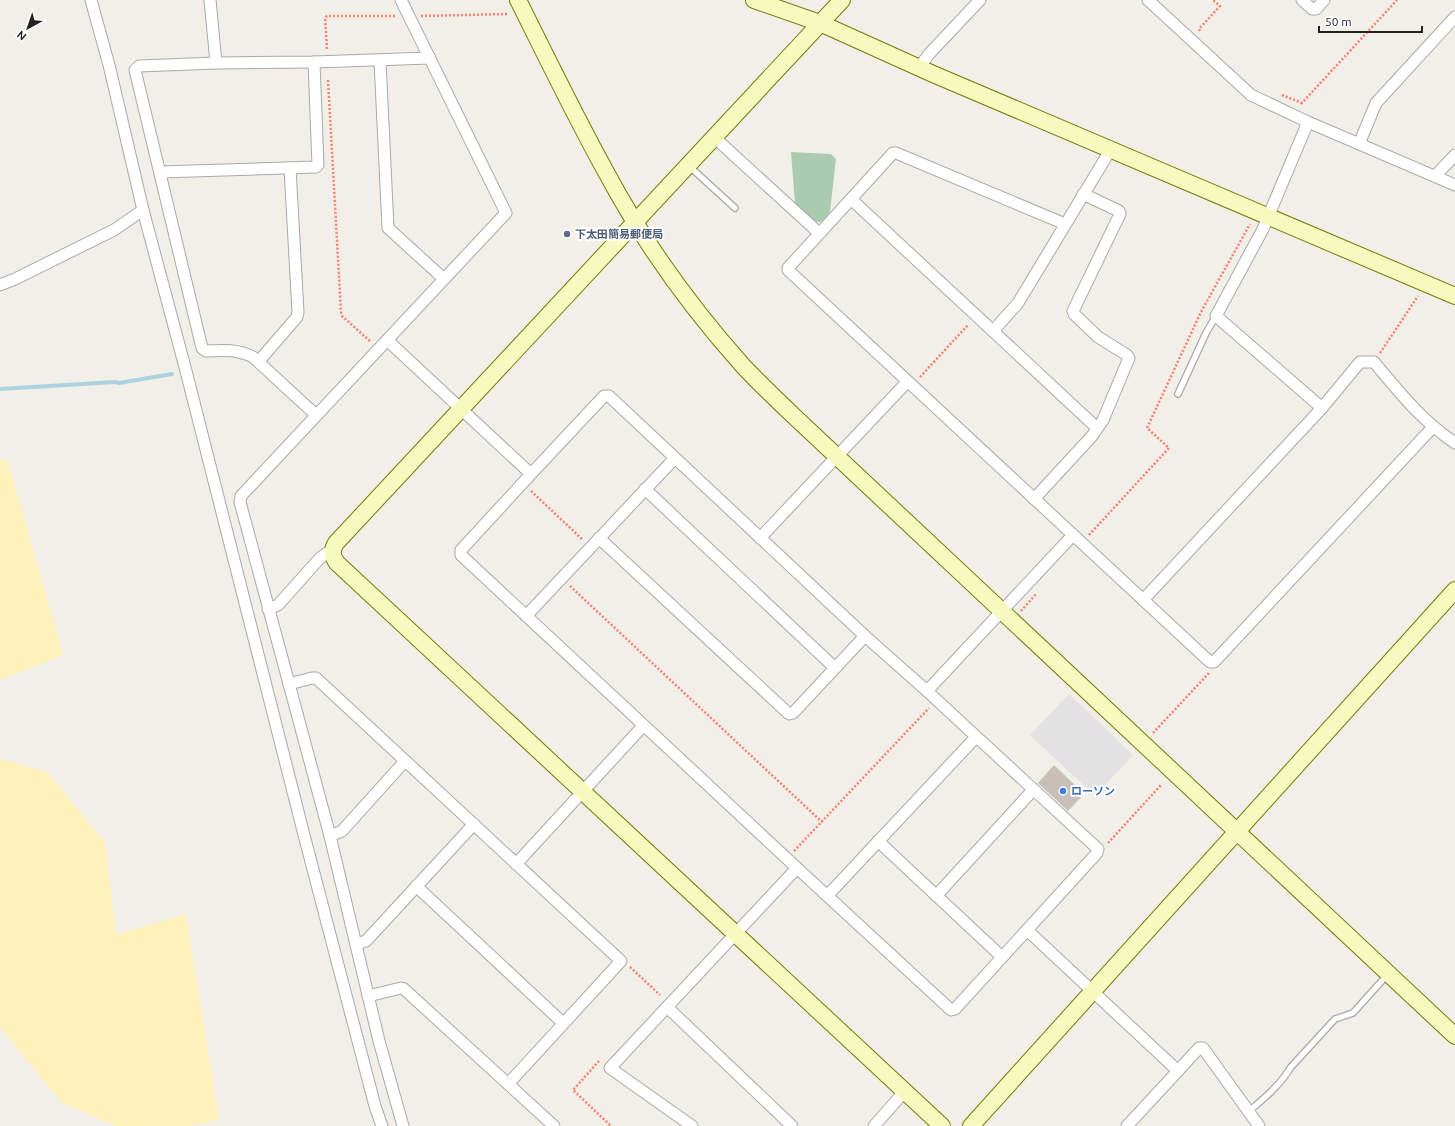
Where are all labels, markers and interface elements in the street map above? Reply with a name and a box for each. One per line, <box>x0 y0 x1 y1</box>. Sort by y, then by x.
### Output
north arrow <box>8 8 48 48</box>
scale bar <box>1319 8 1422 34</box>
text: 50 m <box>1325 15 1352 28</box>
text: N <box>15 28 29 43</box>
place label: 下太田簡易郵便局 <box>575 228 663 240</box>
marker: 下太田簡易郵便局 <box>562 229 572 239</box>
place label: ローソン <box>1071 785 1115 797</box>
marker: ローソン <box>1058 786 1068 796</box>

